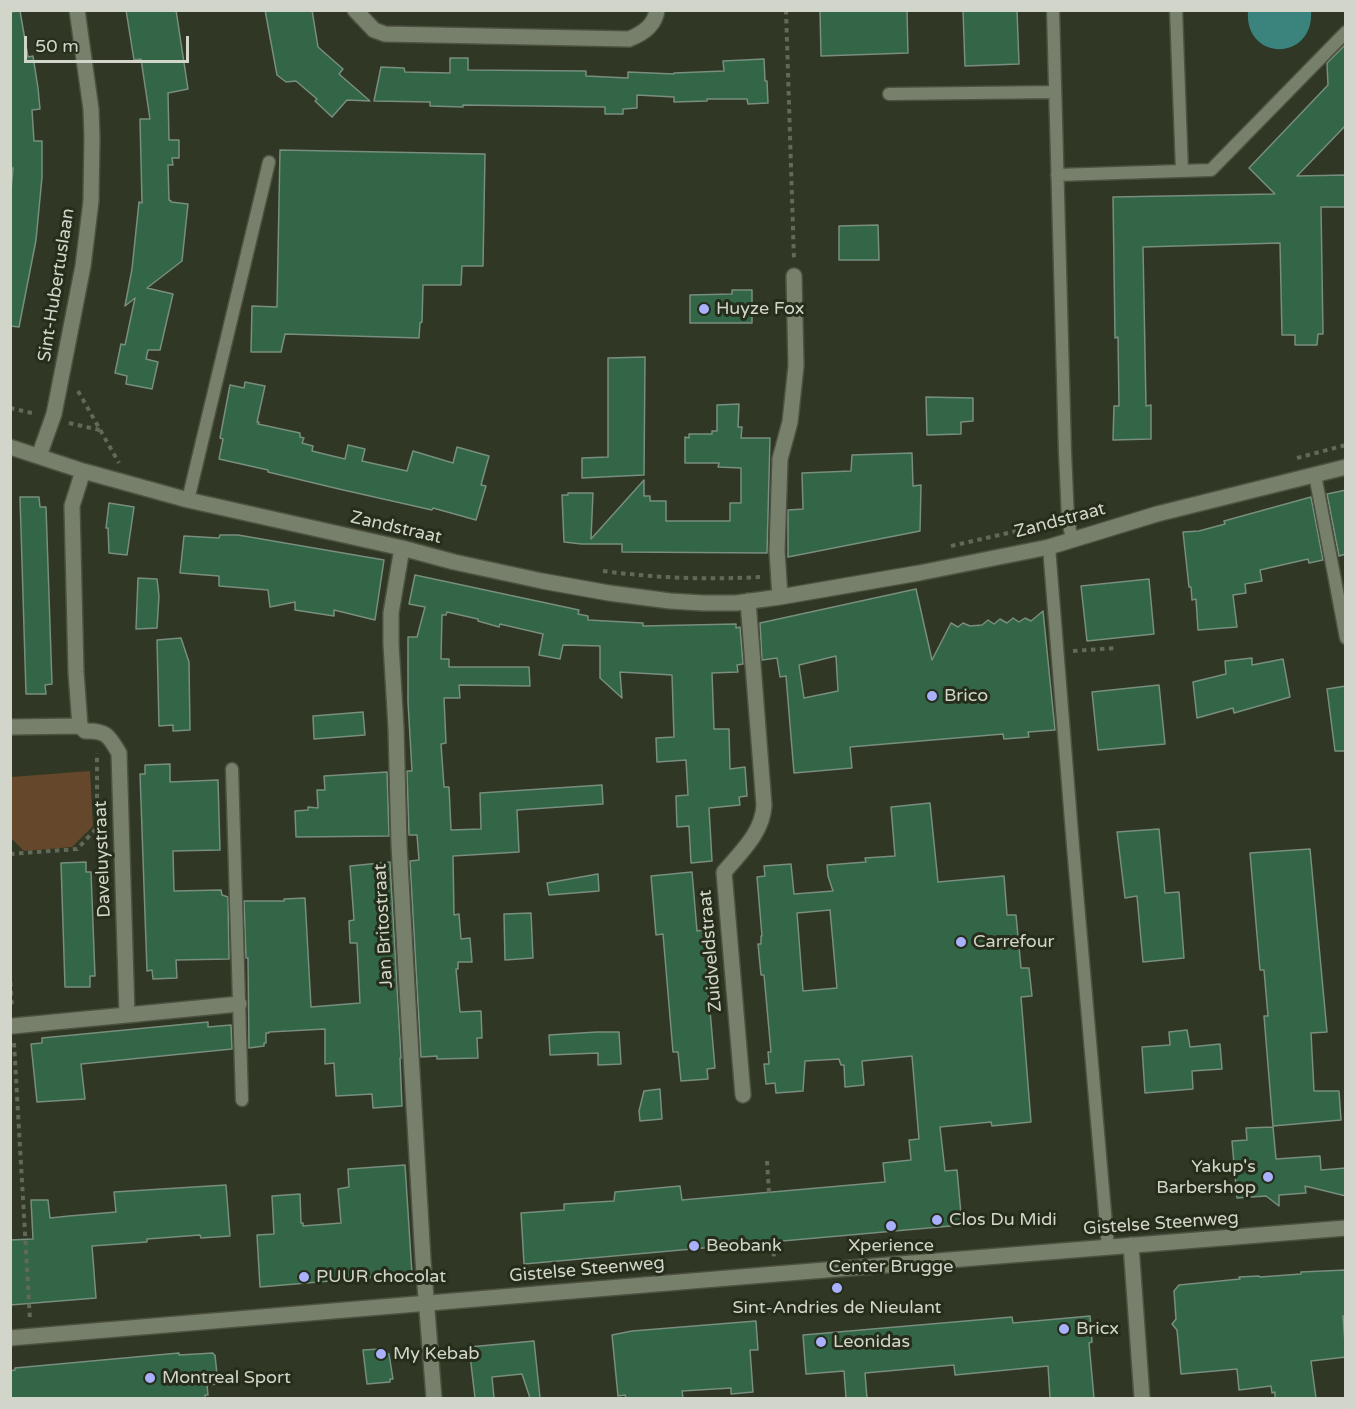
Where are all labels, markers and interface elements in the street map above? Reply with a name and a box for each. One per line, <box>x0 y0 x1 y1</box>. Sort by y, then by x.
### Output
scale bar <box>27 24 192 62</box>
text: 50 m <box>35 35 79 57</box>
street label: Sint-Hubertuslaan <box>34 207 80 363</box>
place label: Huyze Fox <box>716 298 804 320</box>
marker: Huyze Fox <box>697 302 711 316</box>
street label: Zandstraat <box>1012 499 1108 543</box>
street label: Zandstraat <box>348 507 444 549</box>
place label: Brico <box>944 685 988 707</box>
marker: Brico <box>925 689 939 703</box>
street label: Daveluystraat <box>90 800 116 918</box>
street label: Jan Britostraat <box>370 863 398 989</box>
street label: Zuidveldstraat <box>695 889 727 1013</box>
place label: Carrefour <box>973 931 1054 953</box>
marker: Carrefour <box>954 935 968 949</box>
place label: Yakup's Barbershop <box>1156 1156 1256 1198</box>
marker: Yakup's Barbershop <box>1261 1170 1275 1184</box>
street label: Gistelse Steenweg <box>1082 1208 1240 1240</box>
place label: Clos Du Midi <box>949 1209 1057 1231</box>
marker: Clos Du Midi <box>930 1213 944 1227</box>
marker: Xperience Center Brugge <box>884 1219 898 1233</box>
place label: Beobank <box>706 1235 782 1257</box>
place label: Xperience Center Brugge <box>829 1235 953 1278</box>
marker: Beobank <box>687 1239 701 1253</box>
street label: Gistelse Steenweg <box>508 1252 666 1288</box>
place label: PUUR chocolat <box>316 1266 446 1288</box>
marker: PUUR chocolat <box>297 1270 311 1284</box>
marker: Sint-Andries de Nieulant <box>830 1281 844 1295</box>
place label: Sint-Andries de Nieulant <box>733 1297 941 1319</box>
place label: Bricx <box>1076 1318 1119 1340</box>
marker: Bricx <box>1057 1322 1071 1336</box>
place label: Leonidas <box>833 1331 910 1353</box>
marker: Leonidas <box>814 1335 828 1349</box>
place label: My Kebab <box>393 1343 480 1365</box>
marker: My Kebab <box>374 1347 388 1361</box>
place label: Montreal Sport <box>162 1367 291 1389</box>
marker: Montreal Sport <box>143 1371 157 1385</box>

